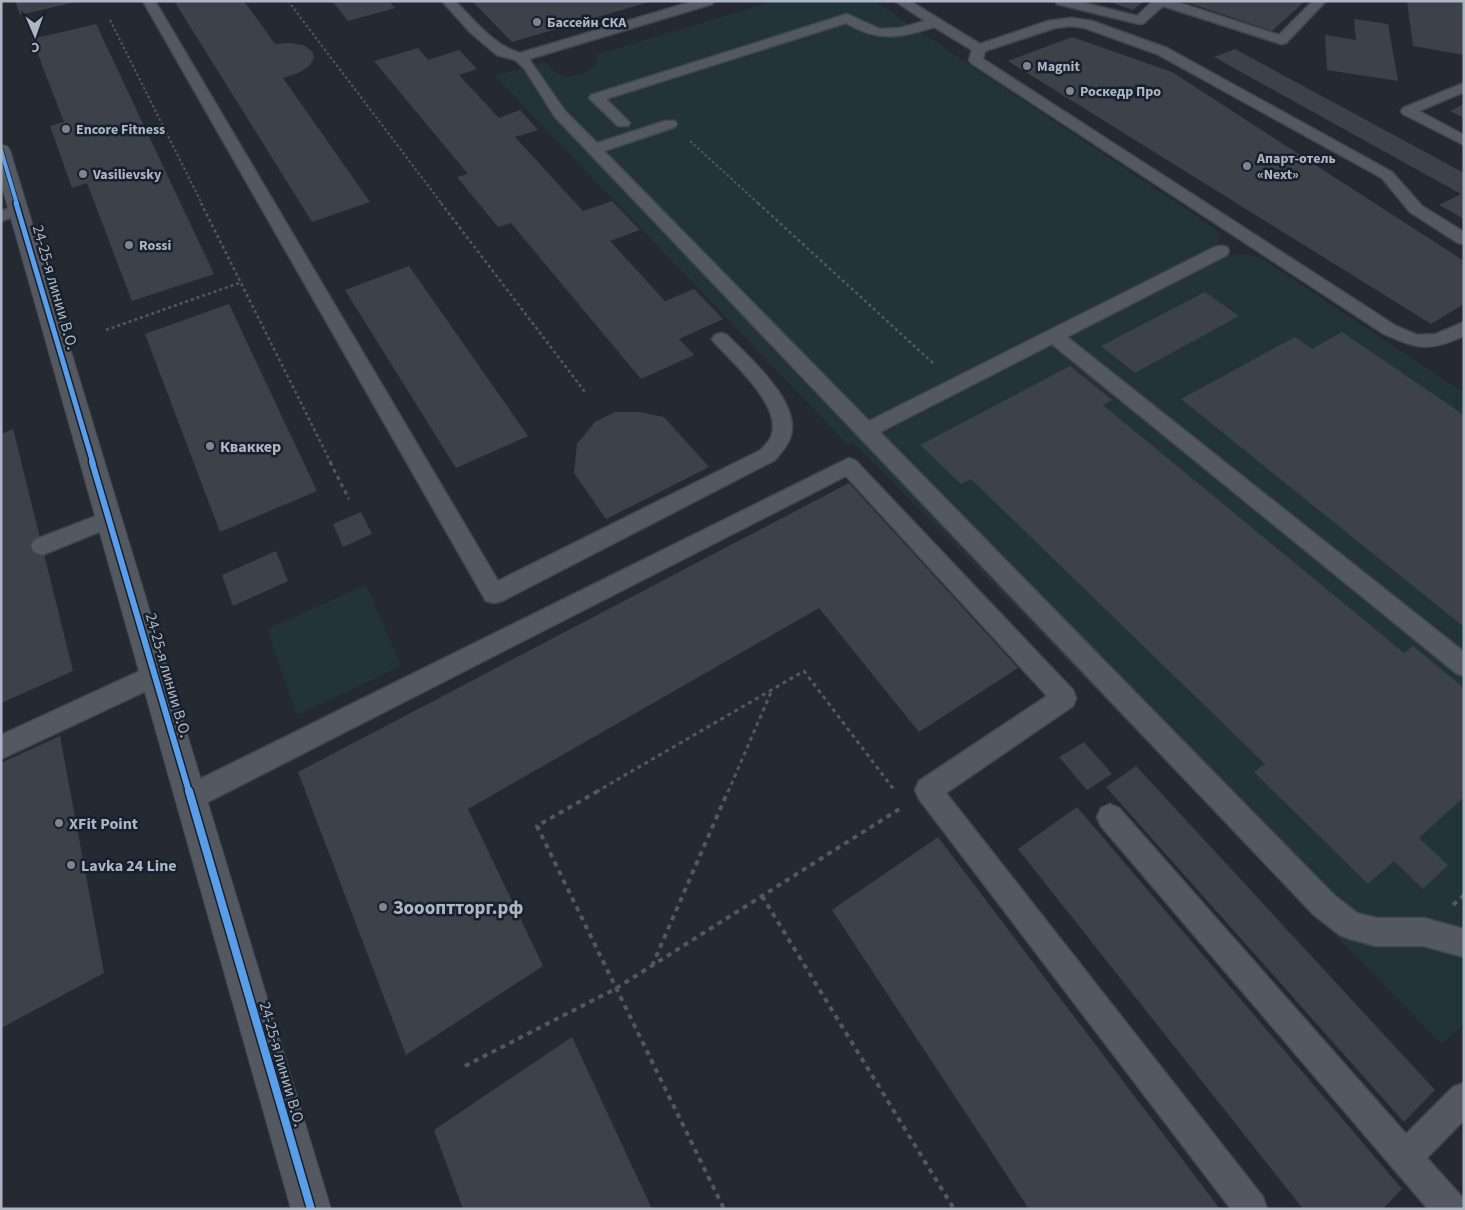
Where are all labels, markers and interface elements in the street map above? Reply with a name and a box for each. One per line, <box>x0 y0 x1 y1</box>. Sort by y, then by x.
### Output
north arrow <box>10 10 60 60</box>
place label: Бассейн СКА <box>547 13 627 33</box>
marker: Бассейн СКА <box>531 16 543 28</box>
text: С <box>31 37 40 57</box>
place label: Magnit <box>1037 57 1080 77</box>
marker: Magnit <box>1021 60 1033 72</box>
place label: Роскедр Про <box>1080 82 1161 102</box>
marker: Роскедр Про <box>1064 85 1076 97</box>
place label: Encore Fitness <box>76 120 165 140</box>
marker: Encore Fitness <box>60 123 72 135</box>
place label: Апарт-отель «Next» <box>1256 149 1336 185</box>
marker: Апарт-отель «Next» <box>1241 160 1253 172</box>
place label: Vasilievsky <box>92 165 162 185</box>
marker: Vasilievsky <box>77 168 89 180</box>
street label: 24-25-я линии В.О. <box>27 222 83 352</box>
place label: Rossi <box>139 236 172 256</box>
marker: Rossi <box>123 239 135 251</box>
place label: Кваккер <box>220 436 281 458</box>
marker: Кваккер <box>204 440 216 452</box>
street label: 24-25-я линии В.О. <box>140 610 196 740</box>
place label: XFit Point <box>69 813 138 835</box>
marker: XFit Point <box>53 817 65 829</box>
place label: Lavka 24 Line <box>81 855 177 877</box>
marker: Lavka 24 Line <box>65 859 77 871</box>
place label: Зоооптторг.рф <box>393 895 523 922</box>
marker: Зоооптторг.рф <box>377 901 389 913</box>
street label: 24-25-я линии В.О. <box>254 999 310 1129</box>

